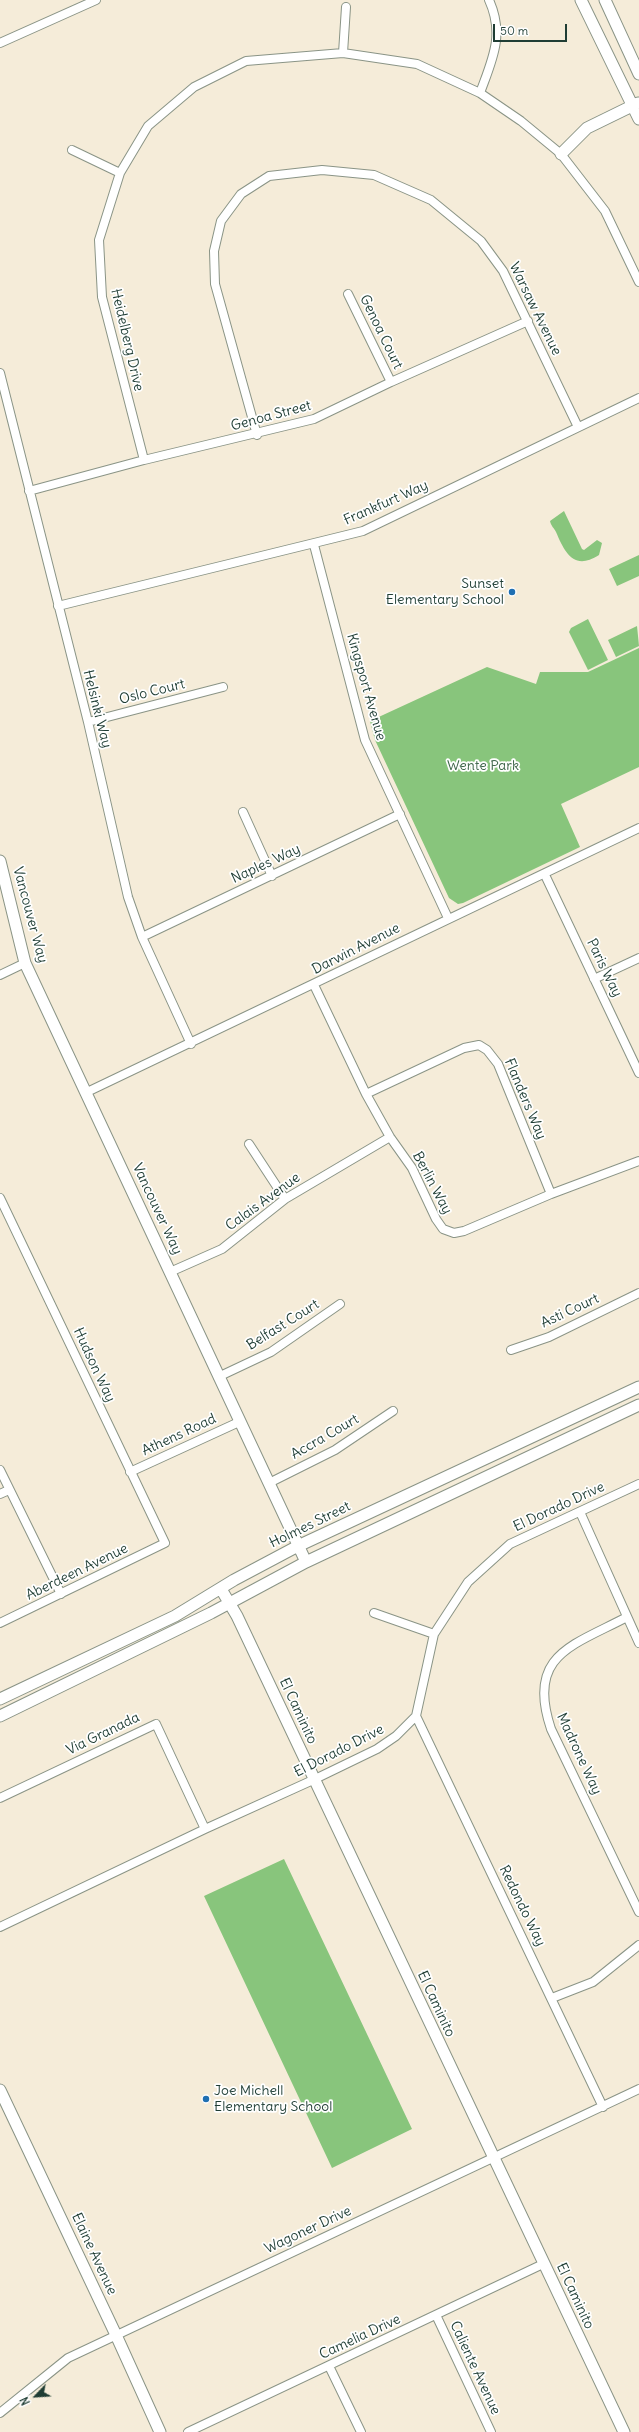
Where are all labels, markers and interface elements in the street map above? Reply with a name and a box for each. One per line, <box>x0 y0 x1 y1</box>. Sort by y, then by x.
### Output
scale bar <box>495 16 569 42</box>
text: 50 m <box>500 23 528 38</box>
street label: Warsaw Avenue <box>505 260 565 358</box>
street label: Heidelberg Drive <box>107 287 147 393</box>
street label: Genoa Court <box>356 292 406 372</box>
street label: Genoa Street <box>229 397 313 435</box>
street label: Frankfurt Way <box>341 477 431 529</box>
place label: Sunset Elementary School <box>386 576 504 608</box>
marker: Sunset Elementary School <box>507 587 517 597</box>
street label: Kingsport Avenue <box>343 632 389 742</box>
street label: Helsinki Way <box>79 668 115 750</box>
street label: Oslo Court <box>117 676 187 708</box>
park label: Wente Park <box>447 758 519 774</box>
street label: Naples Way <box>229 841 303 887</box>
street label: Vancouver Way <box>9 865 51 965</box>
street label: Darwin Avenue <box>309 920 403 978</box>
street label: Paris Way <box>583 936 625 1000</box>
street label: Flanders Way <box>500 1056 550 1142</box>
street label: Berlin Way <box>409 1149 455 1217</box>
street label: Vancouver Way <box>129 1161 185 1257</box>
street label: Calais Avenue <box>222 1169 304 1235</box>
street label: Asti Court <box>538 1290 602 1332</box>
street label: Belfast Court <box>244 1296 322 1354</box>
street label: Hudson Way <box>69 1325 119 1405</box>
street label: Athens Road <box>139 1411 219 1459</box>
street label: Accra Court <box>288 1411 362 1463</box>
street label: El Dorado Drive <box>511 1479 607 1535</box>
street label: Holmes Street <box>267 1498 353 1552</box>
street label: Aberdeen Avenue <box>23 1540 131 1604</box>
street label: El Caminito <box>275 1675 321 1747</box>
street label: Via Granada <box>64 1709 142 1759</box>
street label: Madrone Way <box>553 1711 605 1797</box>
street label: El Dorado Drive <box>291 1721 387 1781</box>
street label: Redondo Way <box>495 1863 549 1949</box>
street label: El Caminito <box>413 1968 459 2040</box>
place label: Joe Michell Elementary School <box>214 2083 332 2116</box>
marker: Joe Michell Elementary School <box>201 2094 211 2104</box>
street label: Wagoner Drive <box>262 2203 354 2257</box>
street label: Elaine Avenue <box>68 2210 120 2298</box>
street label: El Caminito <box>552 2260 598 2332</box>
street label: Camelia Drive <box>317 2311 403 2363</box>
street label: Caliente Avenue <box>446 2319 504 2417</box>
north arrow <box>16 2376 56 2416</box>
text: N <box>17 2395 33 2407</box>

